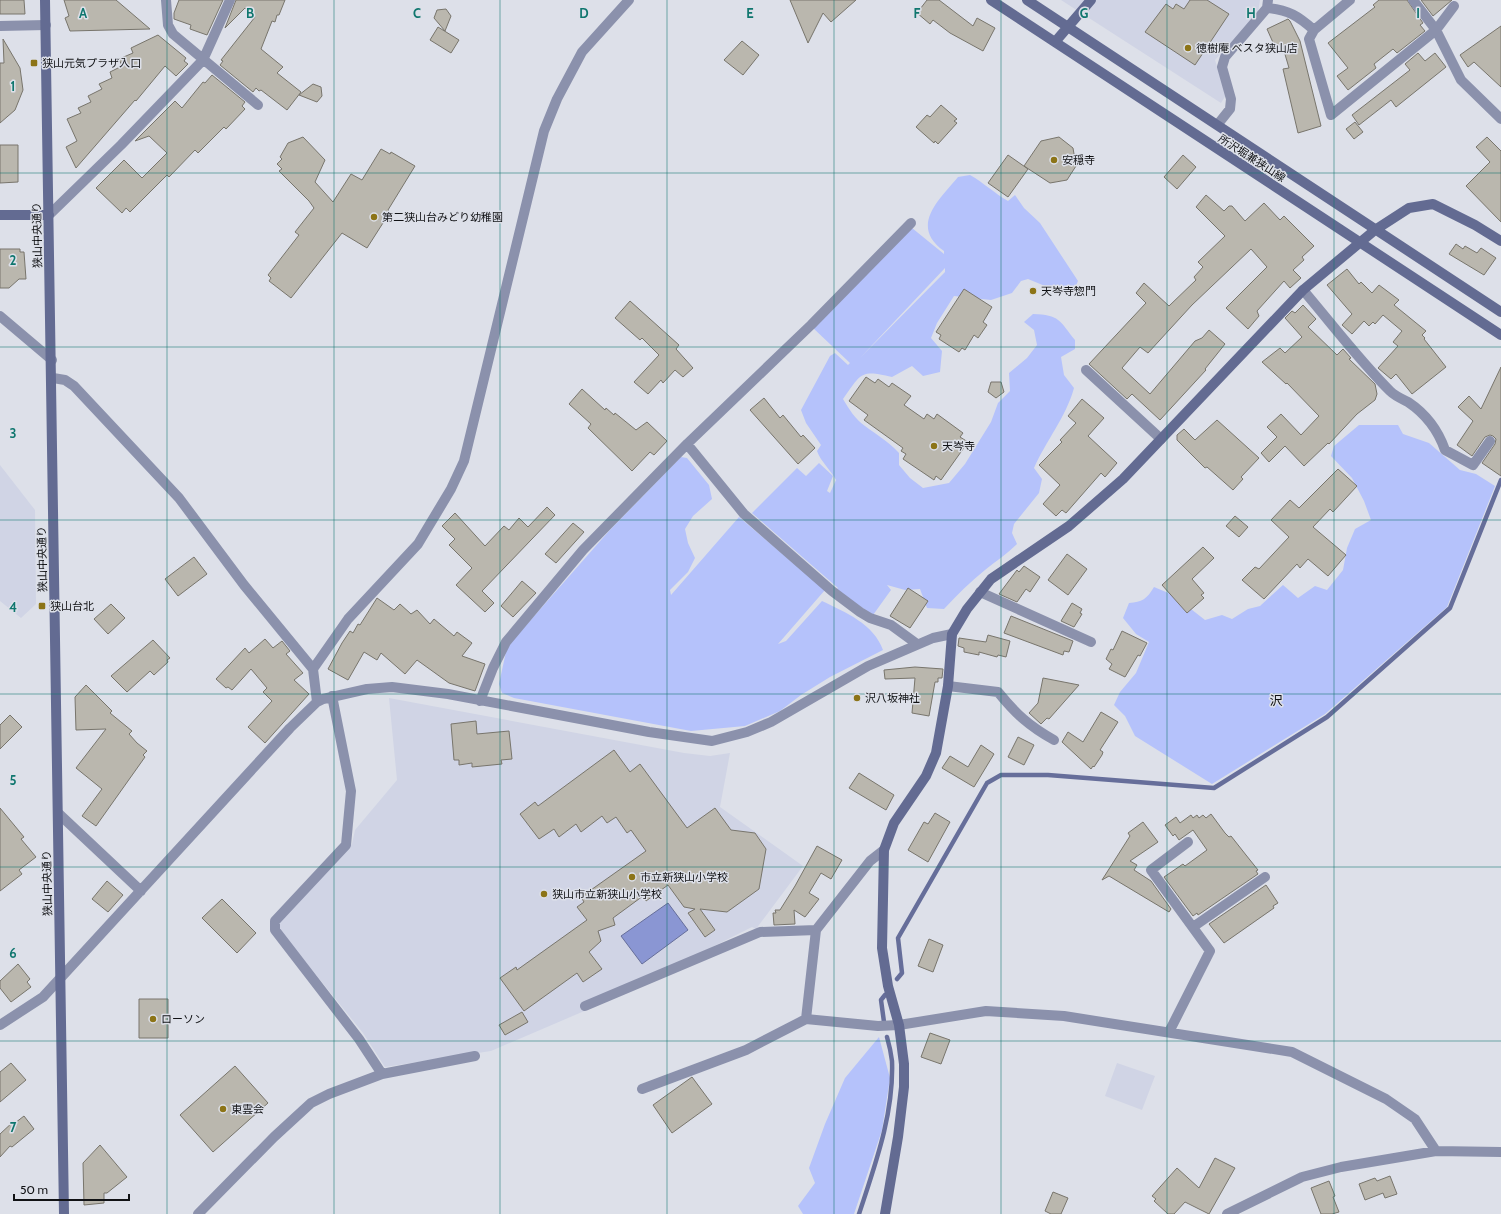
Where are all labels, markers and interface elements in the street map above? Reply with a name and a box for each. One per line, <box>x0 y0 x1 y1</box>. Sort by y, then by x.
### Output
text: A <box>79 5 88 21</box>
text: B <box>246 5 254 21</box>
text: C <box>413 5 421 21</box>
text: D <box>579 5 589 21</box>
text: E <box>746 5 754 21</box>
text: F <box>914 5 921 21</box>
text: G <box>1080 5 1089 21</box>
text: H <box>1246 5 1256 21</box>
text: I <box>1416 5 1420 21</box>
place label: 徳樹庵 ベスタ狭山店 <box>1196 41 1298 55</box>
marker: 徳樹庵 ベスタ狭山店 <box>1183 43 1193 53</box>
place label: 狭山元気プラザ入口 <box>42 56 141 70</box>
marker: 狭山元気プラザ入口 <box>29 58 39 68</box>
text: 1 <box>11 78 15 94</box>
street label: 所沢堀兼狭山線 <box>1216 131 1288 185</box>
place label: 安穏寺 <box>1062 153 1095 167</box>
marker: 安穏寺 <box>1049 155 1059 165</box>
street label: 狭山中央通り <box>29 202 45 268</box>
place label: 第二狭山台みどり幼稚園 <box>382 210 503 224</box>
marker: 第二狭山台みどり幼稚園 <box>369 212 379 222</box>
text: 2 <box>10 252 17 268</box>
place label: 天岑寺惣門 <box>1041 284 1096 298</box>
marker: 天岑寺惣門 <box>1028 286 1038 296</box>
text: 3 <box>9 425 17 441</box>
place label: 天岑寺 <box>942 439 975 453</box>
marker: 天岑寺 <box>929 441 939 451</box>
street label: 狭山中央通り <box>34 526 50 592</box>
text: 4 <box>9 599 17 615</box>
place label: 狭山台北 <box>50 599 94 613</box>
marker: 狭山台北 <box>37 601 47 611</box>
place label: 沢八坂神社 <box>865 691 920 705</box>
district label: 沢 <box>1269 692 1283 708</box>
marker: 沢八坂神社 <box>852 693 862 703</box>
text: 5 <box>10 772 17 788</box>
street label: 狭山中央通り <box>39 850 55 916</box>
place label: 市立新狭山小学校 <box>640 870 728 884</box>
marker: 市立新狭山小学校 <box>627 872 637 882</box>
place label: 狭山市立新狭山小学校 <box>552 887 662 901</box>
marker: 狭山市立新狭山小学校 <box>539 889 549 899</box>
text: 6 <box>9 945 17 961</box>
place label: ローソン <box>161 1012 205 1026</box>
marker: ローソン <box>148 1014 158 1024</box>
place label: 東雲会 <box>231 1102 264 1116</box>
marker: 東雲会 <box>218 1104 228 1114</box>
text: 7 <box>10 1119 17 1135</box>
scale bar <box>14 1176 129 1202</box>
text: 50 m <box>20 1182 48 1197</box>

